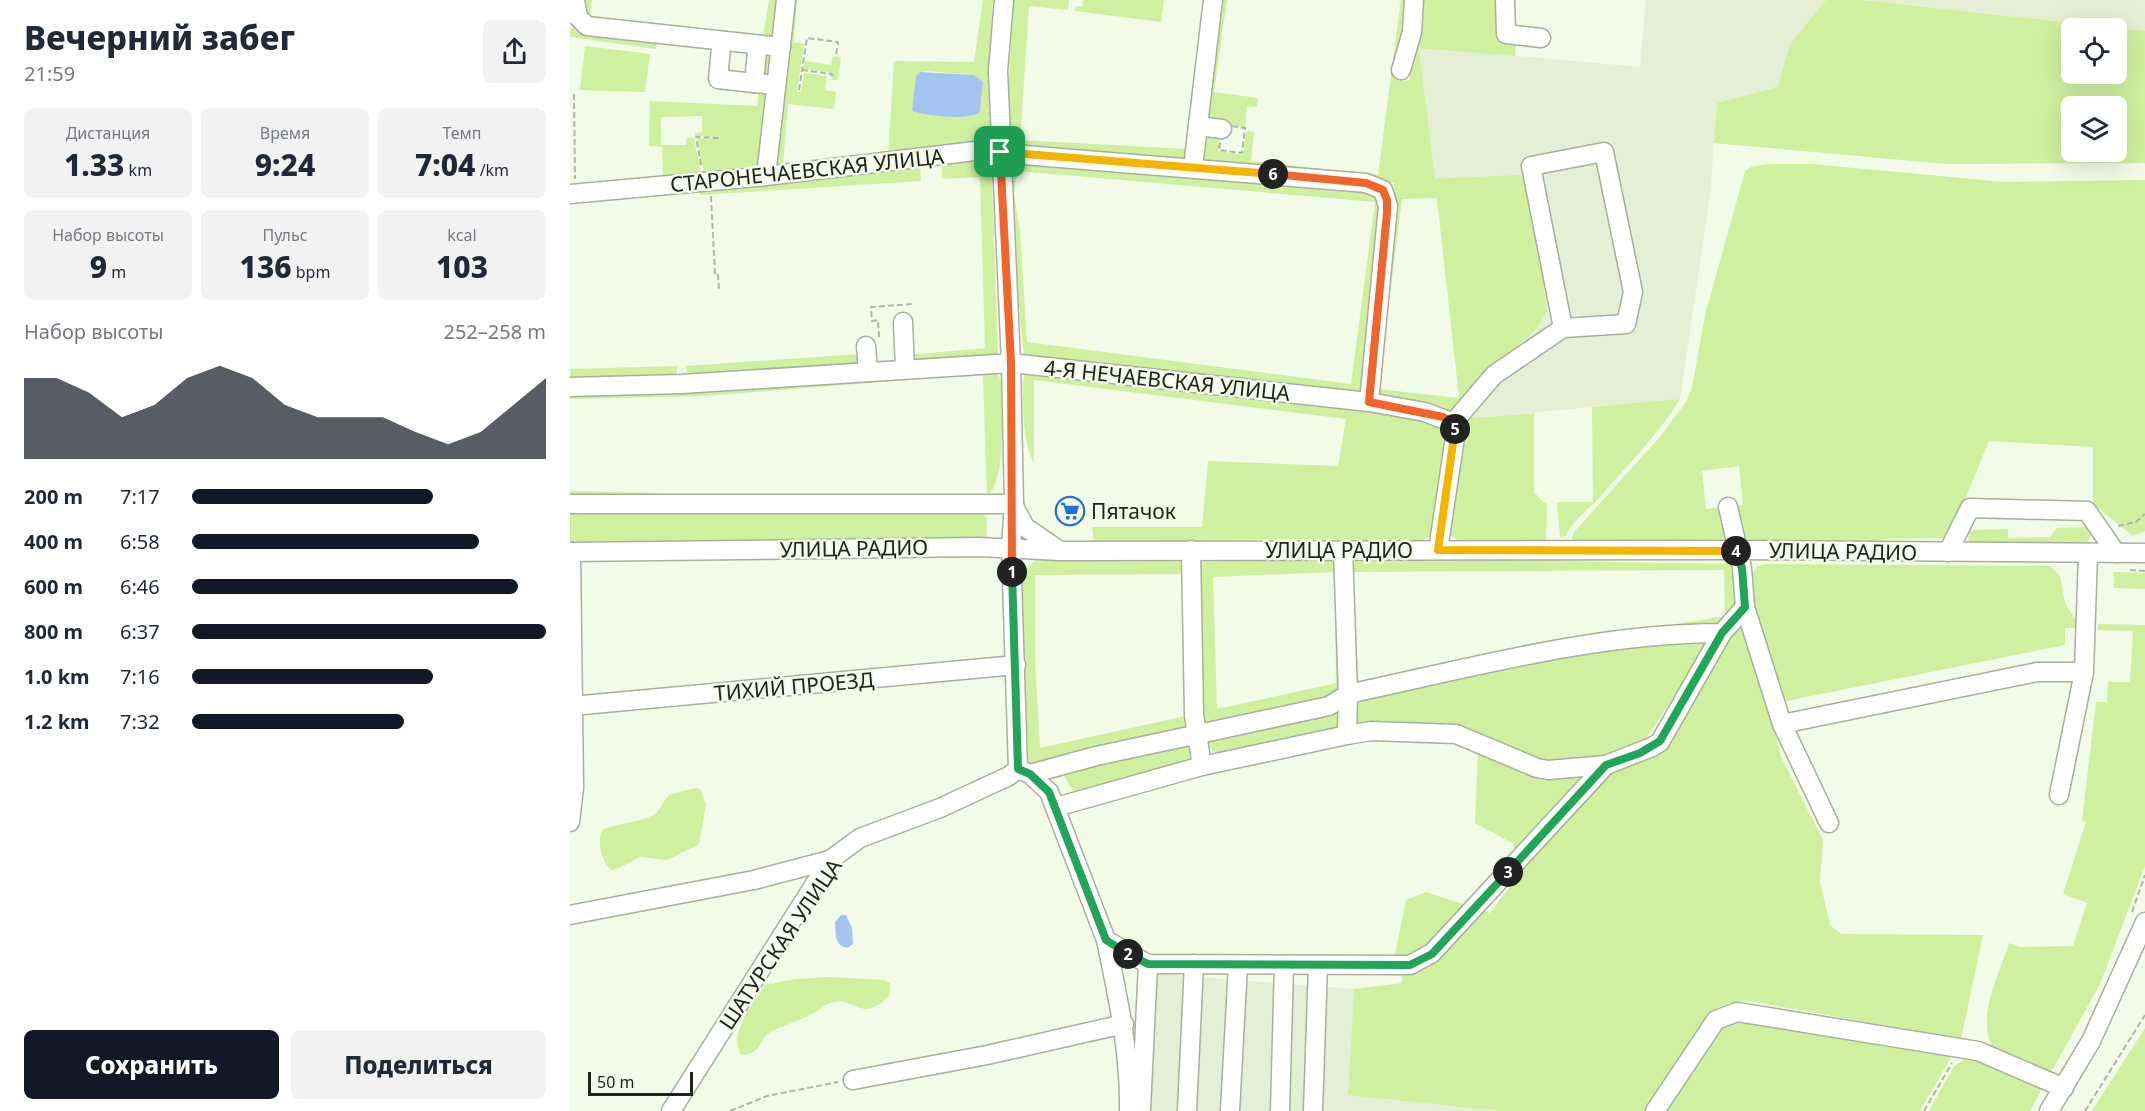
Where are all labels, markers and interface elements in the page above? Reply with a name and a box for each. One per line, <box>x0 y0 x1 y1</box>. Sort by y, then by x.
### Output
text: Вечерний забег <box>24 15 295 60</box>
map controls <box>2061 18 2127 162</box>
button: locate <box>2061 18 2127 84</box>
button: share <box>483 20 546 83</box>
text: 21:59 <box>24 60 75 87</box>
button: layers <box>2061 96 2127 162</box>
text: Дистанция <box>66 122 150 144</box>
text: Время <box>260 122 310 144</box>
text: Темп <box>442 122 482 144</box>
pin <box>974 126 1025 177</box>
icon: arrive <box>983 135 1016 168</box>
street label: СТАРОНЕЧАЕВСКАЯ УЛИЦА <box>669 142 946 198</box>
text: 1.33 <box>64 144 124 185</box>
text: 9:24 <box>255 144 315 185</box>
text: 7:04 <box>415 144 475 185</box>
text: km <box>124 159 152 181</box>
text: /km <box>475 159 509 181</box>
pin: 6 <box>1258 159 1288 189</box>
text: 6 <box>1268 163 1278 185</box>
text: Набор высоты <box>52 224 164 246</box>
text: Пульс <box>262 224 308 246</box>
text: kcal <box>447 224 477 246</box>
text: 9 <box>90 246 107 287</box>
text: 136 <box>240 246 292 287</box>
text: 103 <box>436 246 488 287</box>
text: m <box>107 261 126 283</box>
text: bpm <box>292 261 330 283</box>
text: Набор высоты <box>24 318 163 345</box>
text: 252–258 m <box>443 318 546 345</box>
street label: 4-Я НЕЧАЕВСКАЯ УЛИЦА <box>1043 353 1292 407</box>
pin: 5 <box>1440 414 1470 444</box>
text: 5 <box>1450 418 1460 440</box>
text: 200 m <box>24 483 83 510</box>
text: 7:17 <box>120 483 160 510</box>
supermarket icon: Пятачок <box>1054 495 1086 527</box>
place label: Пятачок <box>1091 497 1176 525</box>
text: 400 m <box>24 528 83 555</box>
text: 6:58 <box>120 528 160 555</box>
street label: УЛИЦА РАДИО <box>780 533 928 563</box>
street label: УЛИЦА РАДИО <box>1265 536 1413 564</box>
pin: 4 <box>1721 536 1751 566</box>
street label: УЛИЦА РАДИО <box>1769 536 1917 566</box>
text: 4 <box>1731 540 1741 562</box>
pin: 1 <box>997 557 1027 587</box>
text: 1 <box>1007 561 1017 583</box>
text: 600 m <box>24 573 83 600</box>
text: 6:46 <box>120 573 160 600</box>
text: 800 m <box>24 618 83 645</box>
text: 6:37 <box>120 618 160 645</box>
text: 1.0 km <box>24 663 90 690</box>
text: 7:16 <box>120 663 160 690</box>
street label: ТИХИЙ ПРОЕЗД <box>713 665 876 707</box>
text: 1.2 km <box>24 708 90 735</box>
text: 7:32 <box>120 708 160 735</box>
street label: ШАТУРСКАЯ УЛИЦА <box>712 853 848 1035</box>
pin: 3 <box>1493 857 1523 887</box>
text: 3 <box>1503 861 1513 883</box>
pin: 2 <box>1113 939 1143 969</box>
text: 2 <box>1123 943 1133 965</box>
button: Сохранить <box>24 1030 279 1099</box>
button: Поделиться <box>291 1030 546 1099</box>
scale bar <box>588 1069 693 1096</box>
text: 50 m <box>597 1071 634 1093</box>

